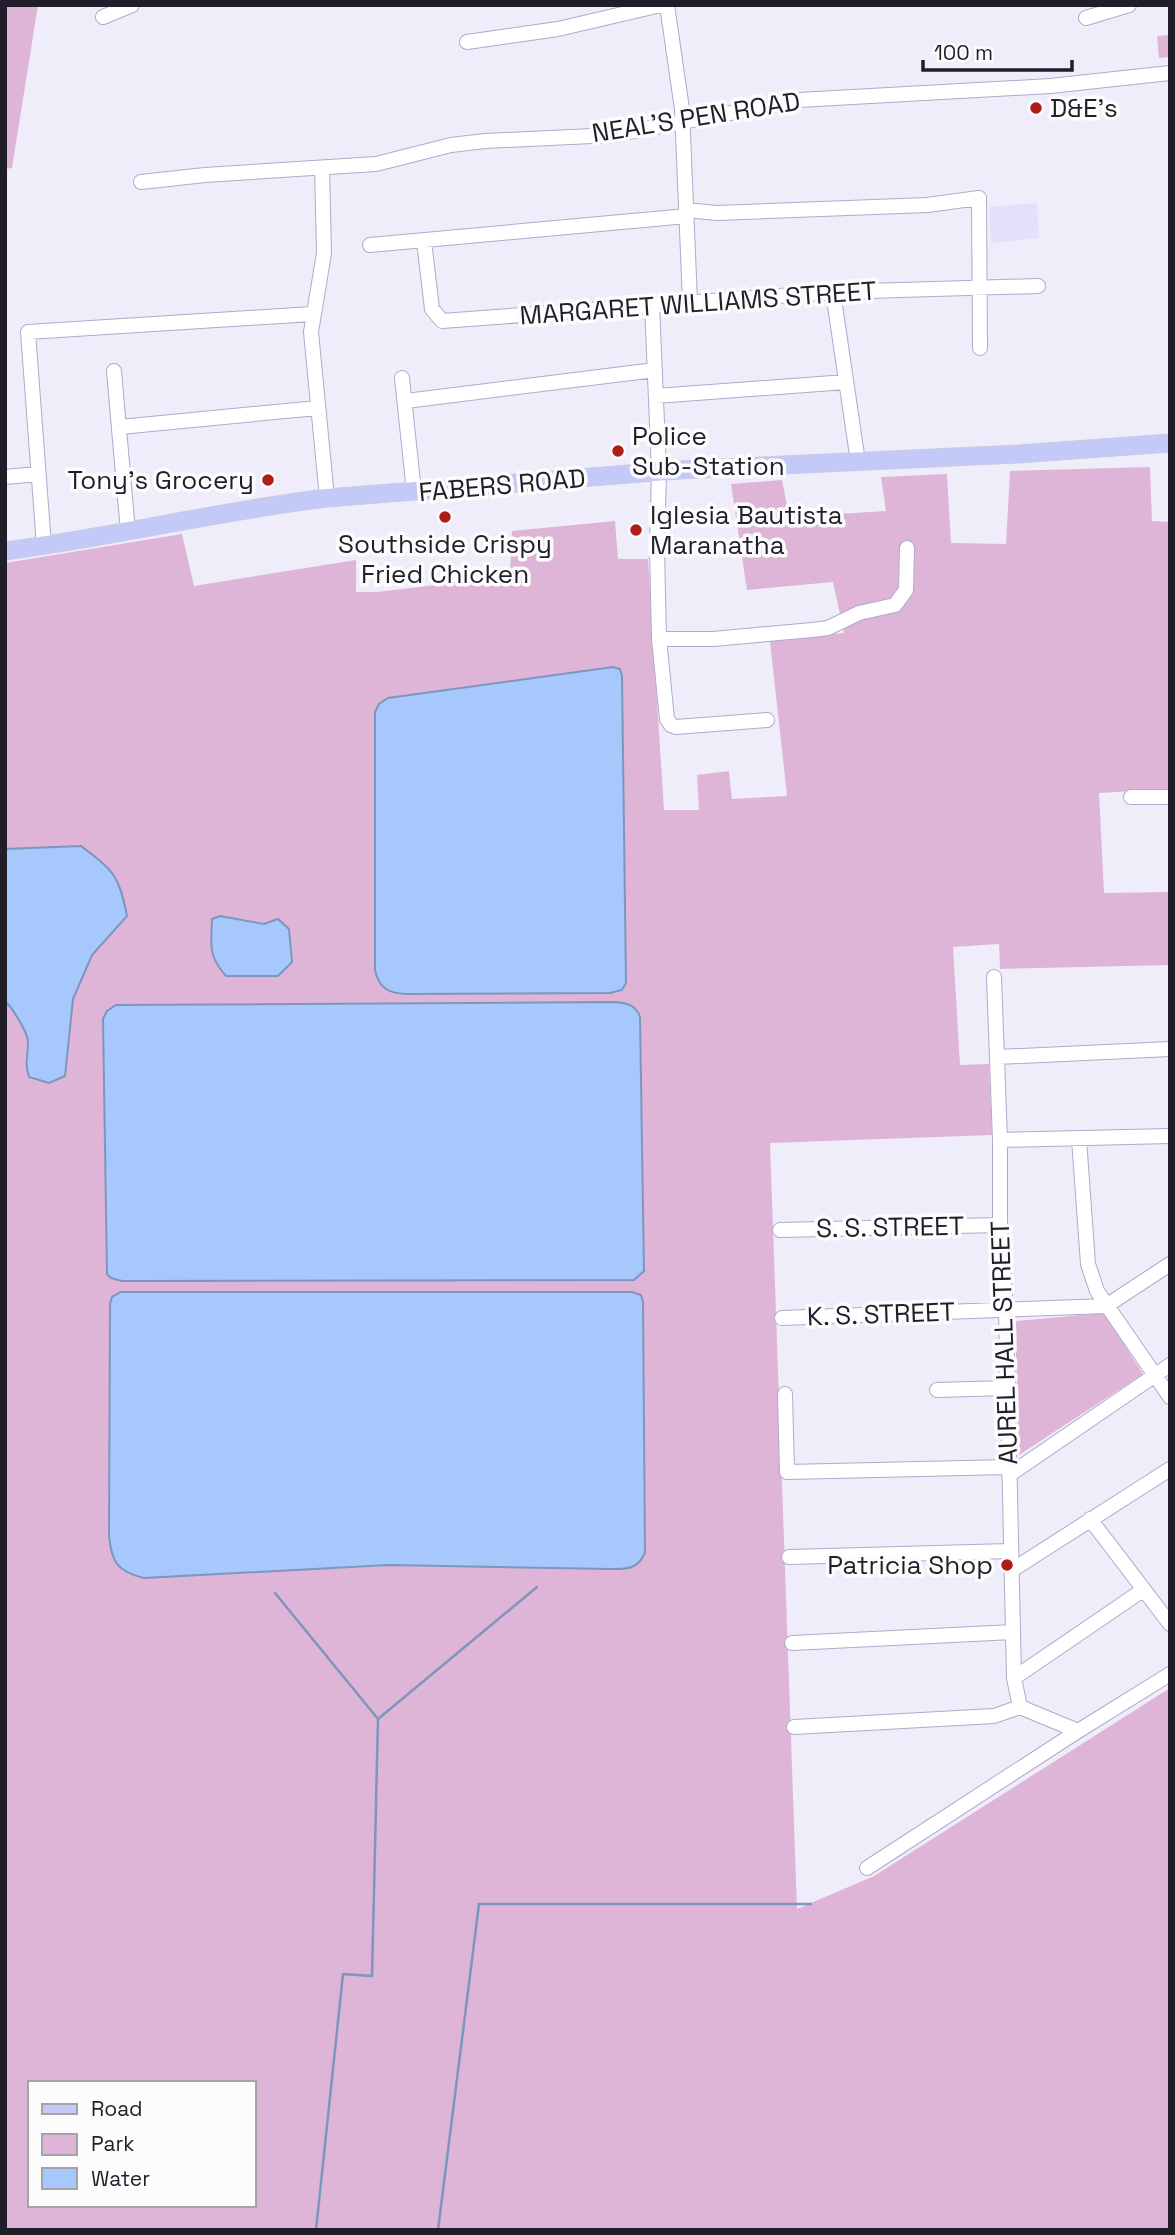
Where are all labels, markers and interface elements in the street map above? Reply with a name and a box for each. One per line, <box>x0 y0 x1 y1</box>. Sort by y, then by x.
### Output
scale bar <box>923 28 1072 72</box>
text: 100 m <box>934 39 993 66</box>
street label: NEAL'S PEN ROAD <box>590 84 802 150</box>
place label: D&E's <box>1050 91 1118 125</box>
marker: D&E's <box>1028 100 1044 116</box>
street label: MARGARET WILLIAMS STREET <box>518 274 878 332</box>
place label: Police Sub-Station <box>632 419 785 483</box>
marker: Police Sub-Station <box>610 443 626 459</box>
street label: FABERS ROAD <box>417 461 587 509</box>
place label: Tony's Grocery <box>68 463 254 497</box>
marker: Tony's Grocery <box>260 472 276 488</box>
place label: Iglesia Bautista Maranatha <box>650 498 843 562</box>
marker: Southside Crispy Fried Chicken <box>437 509 453 525</box>
marker: Iglesia Bautista Maranatha <box>628 522 644 538</box>
place label: Southside Crispy Fried Chicken <box>338 527 552 591</box>
street label: S. S. STREET <box>816 1209 964 1245</box>
street label: AUREL HALL STREET <box>983 1221 1025 1465</box>
street label: K. S. STREET <box>806 1294 956 1334</box>
place label: Patricia Shop <box>827 1548 993 1582</box>
marker: Patricia Shop <box>999 1557 1015 1573</box>
legend <box>28 2081 256 2207</box>
text: Road <box>91 2095 143 2122</box>
text: Park <box>91 2130 135 2157</box>
text: Water <box>91 2165 150 2192</box>

